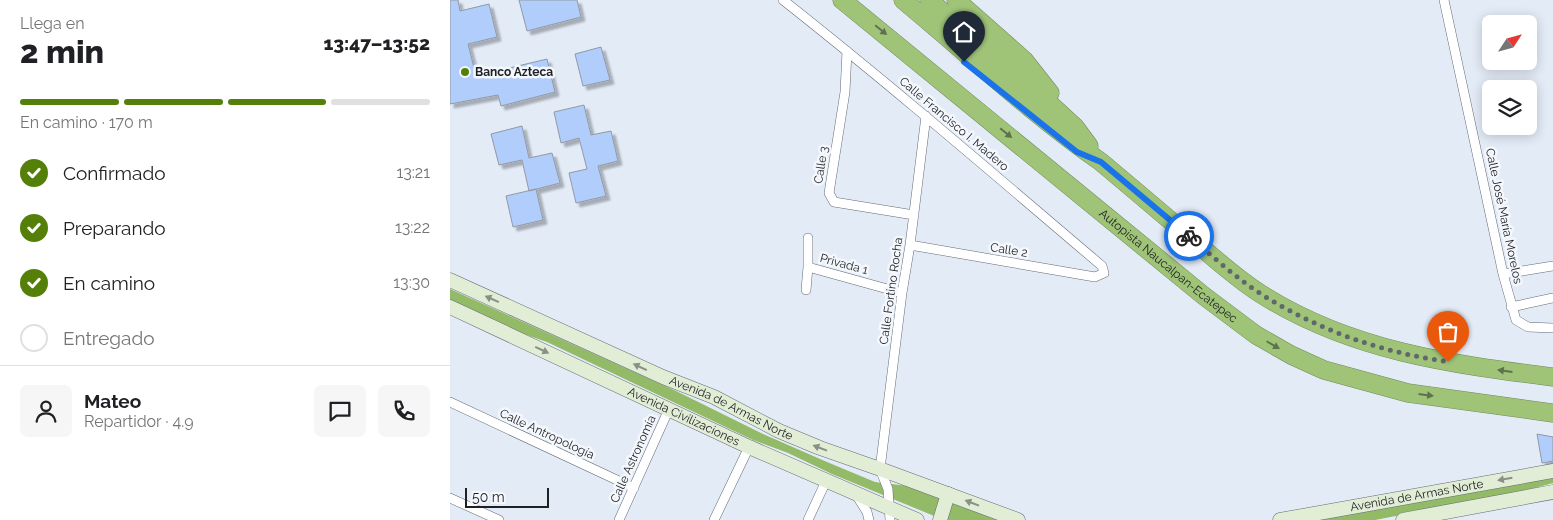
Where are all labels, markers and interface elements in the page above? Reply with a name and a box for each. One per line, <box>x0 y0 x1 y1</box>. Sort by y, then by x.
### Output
pin <box>943 11 985 62</box>
text: Llega en <box>20 14 84 33</box>
north arrow <box>1482 15 1538 70</box>
map controls <box>1482 15 1537 135</box>
icon: home <box>950 18 978 46</box>
one-way arrow <box>874 25 887 36</box>
text: 13:47–13:52 <box>323 32 430 54</box>
text: 2 min <box>20 33 104 70</box>
place label: Banco Azteca <box>475 65 553 79</box>
marker: Banco Azteca <box>459 66 471 78</box>
street label: Calle Francisco I. Madero <box>896 74 1012 174</box>
button: layers <box>1482 80 1537 135</box>
text: En camino · 170 m <box>20 113 153 132</box>
one-way arrow <box>999 128 1012 139</box>
street label: Calle 3 <box>811 145 831 185</box>
street label: Calle José María Morelos <box>1483 147 1525 285</box>
icon: check <box>20 159 48 187</box>
text: Confirmado <box>63 162 166 184</box>
text: 13:21 <box>396 163 430 182</box>
street label: Autopista Naucalpan-Ecatepec <box>1096 206 1241 326</box>
courier <box>1164 211 1214 261</box>
icon: check <box>20 214 48 242</box>
text: Preparando <box>63 217 166 239</box>
text: 13:22 <box>395 218 430 237</box>
icon: bike <box>1175 222 1203 250</box>
street label: Calle Fortino Rocha <box>877 236 905 346</box>
street label: Calle 2 <box>989 240 1029 260</box>
street label: Privada 1 <box>818 251 870 277</box>
icon: check <box>20 269 48 297</box>
text: En camino <box>63 272 155 294</box>
text: 13:30 <box>393 273 430 292</box>
one-way arrow <box>485 295 499 303</box>
pin <box>1427 311 1469 362</box>
icon: bag <box>1434 318 1462 346</box>
text: Entregado <box>63 327 155 349</box>
one-way arrow <box>1266 340 1279 349</box>
one-way arrow <box>535 346 549 354</box>
one-way arrow <box>633 362 647 370</box>
one-way arrow <box>1496 366 1512 374</box>
street label: Avenida de Armas Norte <box>667 373 795 443</box>
street label: Avenida Civilizaciones <box>625 384 742 449</box>
button: person <box>20 385 72 437</box>
button: chat <box>314 385 366 437</box>
button: phone <box>378 385 430 437</box>
text: Mateo <box>84 390 141 412</box>
one-way arrow <box>1418 391 1434 399</box>
street label: Calle Antropología <box>497 406 597 462</box>
text: Repartidor · 4.9 <box>84 412 194 431</box>
street label: Calle Astronomía <box>607 413 659 505</box>
one-way arrow <box>812 444 827 451</box>
one-way arrow <box>1497 476 1513 484</box>
street label: Avenida de Armas Norte <box>1349 477 1485 514</box>
scale bar <box>465 485 549 508</box>
text: 50 m <box>472 489 505 505</box>
one-way arrow <box>965 499 980 506</box>

